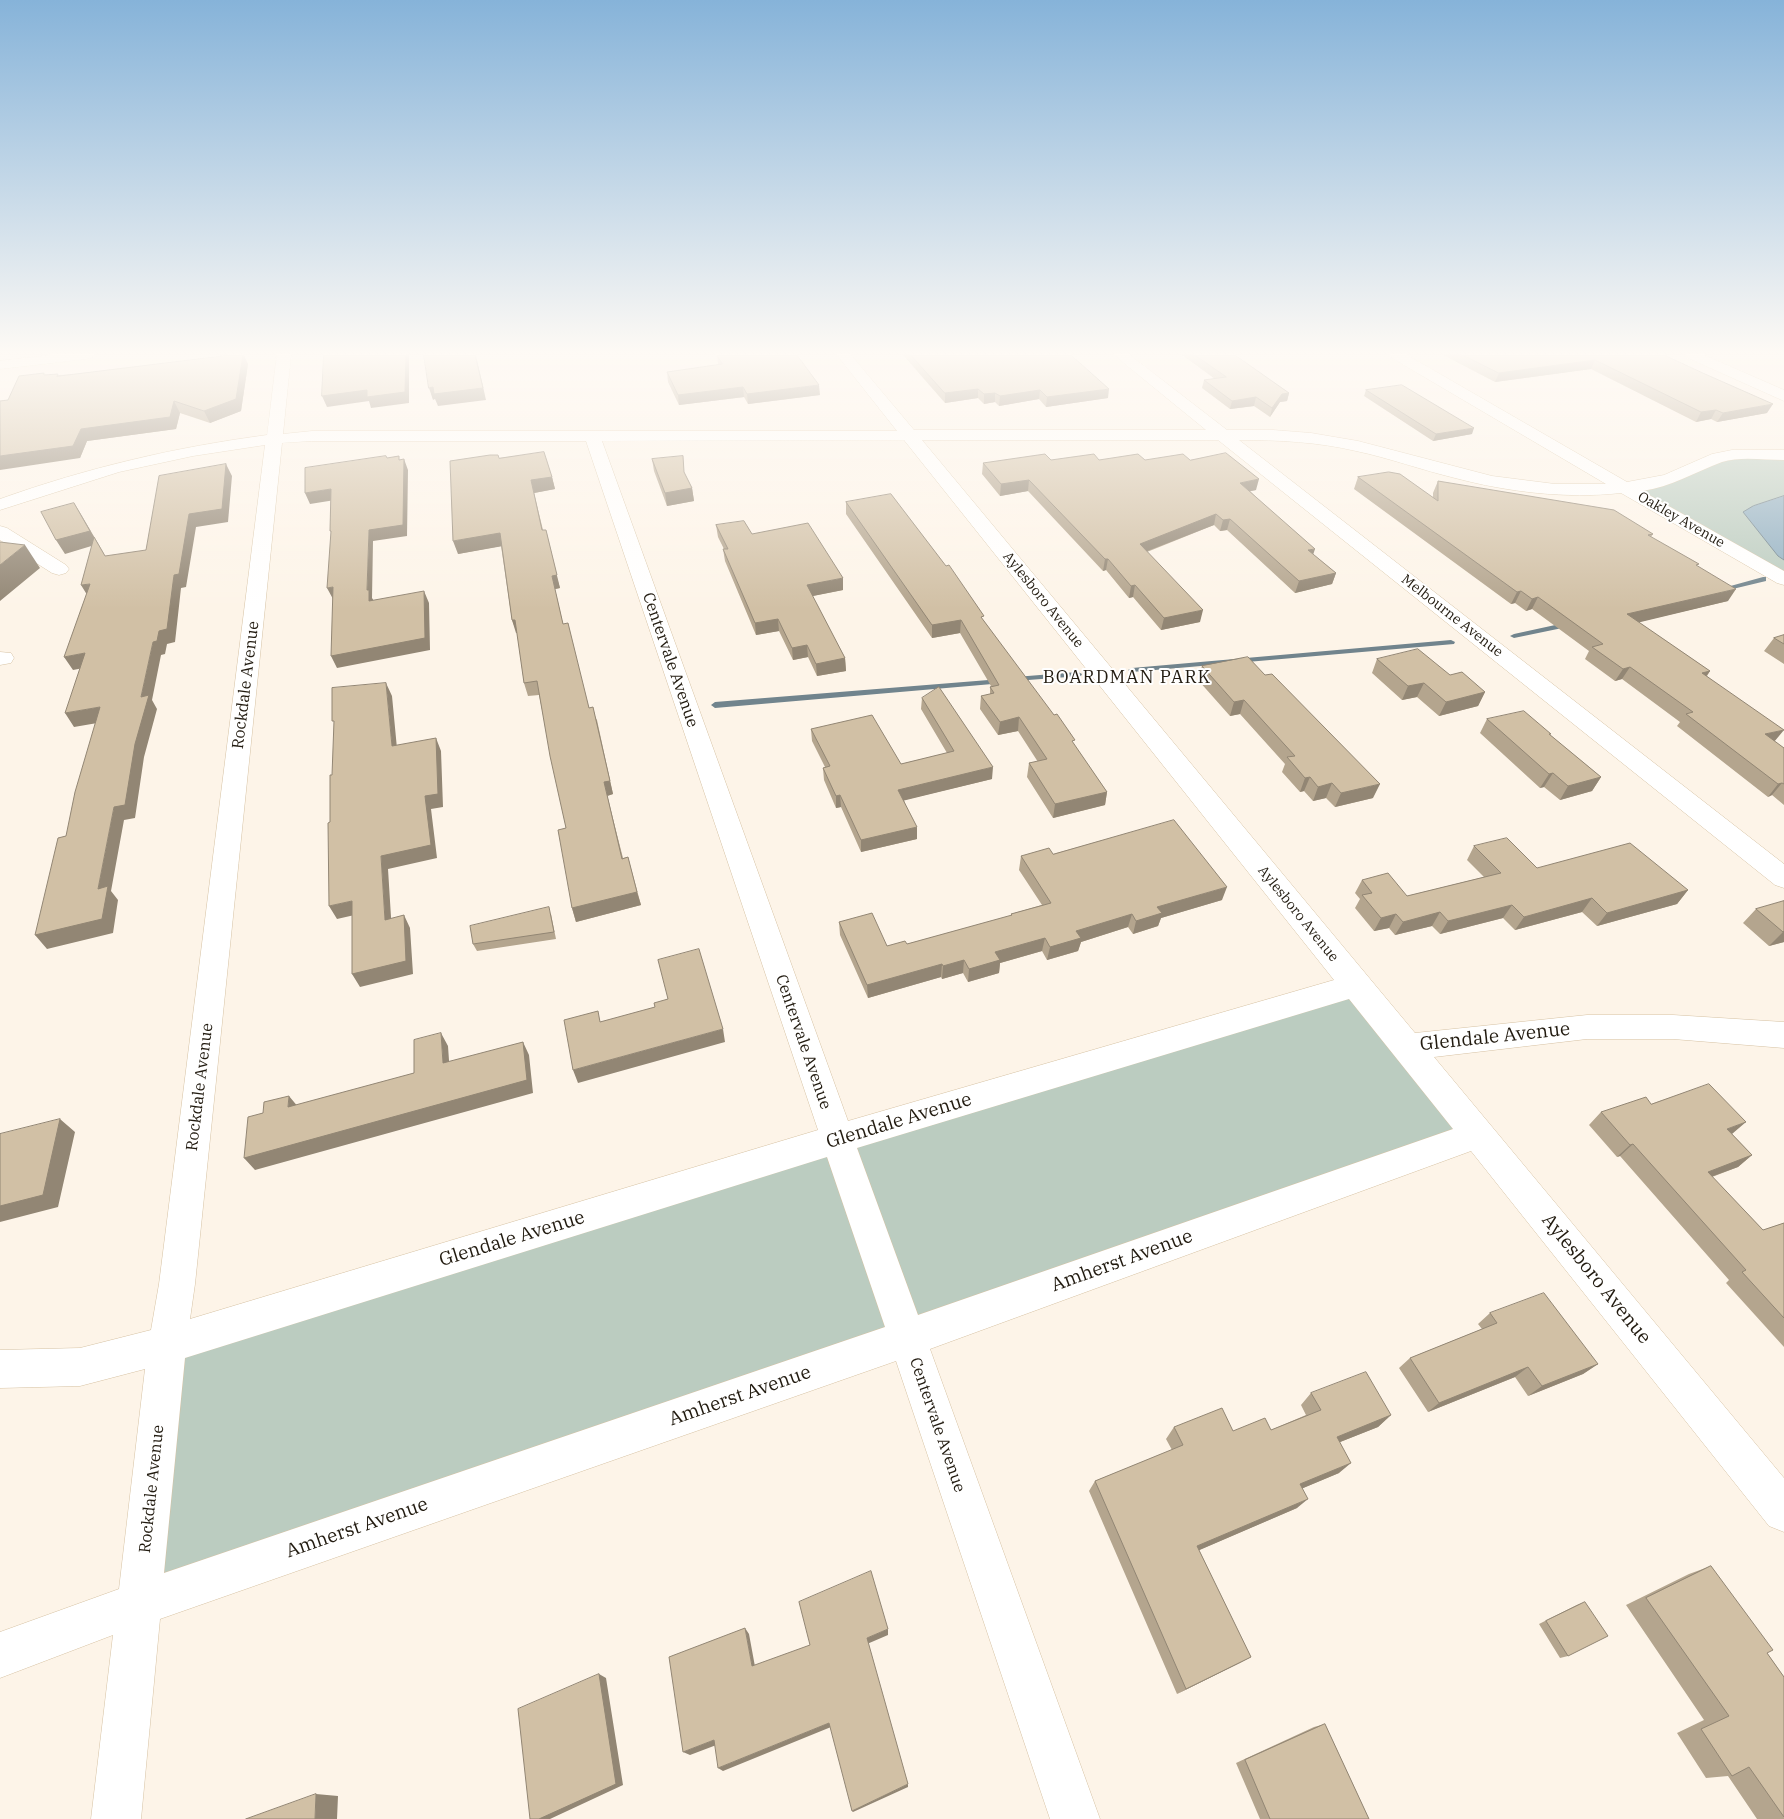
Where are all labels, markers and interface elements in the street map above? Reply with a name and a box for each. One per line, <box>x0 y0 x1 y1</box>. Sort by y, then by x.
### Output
street label: Oakley Avenue <box>1635 488 1727 552</box>
street label: Aylesboro Avenue <box>999 549 1087 651</box>
street label: Melbourne Avenue <box>1398 571 1506 661</box>
street label: Centervale Avenue <box>638 590 702 730</box>
street label: Rockdale Avenue <box>229 620 263 750</box>
district label: BOARDMAN PARK <box>1041 667 1213 689</box>
street label: Aylesboro Avenue <box>1254 863 1342 965</box>
street label: Centervale Avenue <box>771 972 835 1112</box>
street label: Glendale Avenue <box>1419 1018 1571 1056</box>
street label: Rockdale Avenue <box>183 1022 217 1152</box>
street label: Glendale Avenue <box>824 1088 974 1154</box>
street label: Glendale Avenue <box>437 1206 587 1272</box>
street label: Aylesboro Avenue <box>1537 1209 1655 1349</box>
street label: Amherst Avenue <box>1048 1225 1196 1297</box>
street label: Centervale Avenue <box>905 1355 969 1495</box>
street label: Amherst Avenue <box>666 1361 814 1431</box>
street label: Rockdale Avenue <box>136 1424 168 1554</box>
street label: Amherst Avenue <box>283 1493 431 1563</box>

